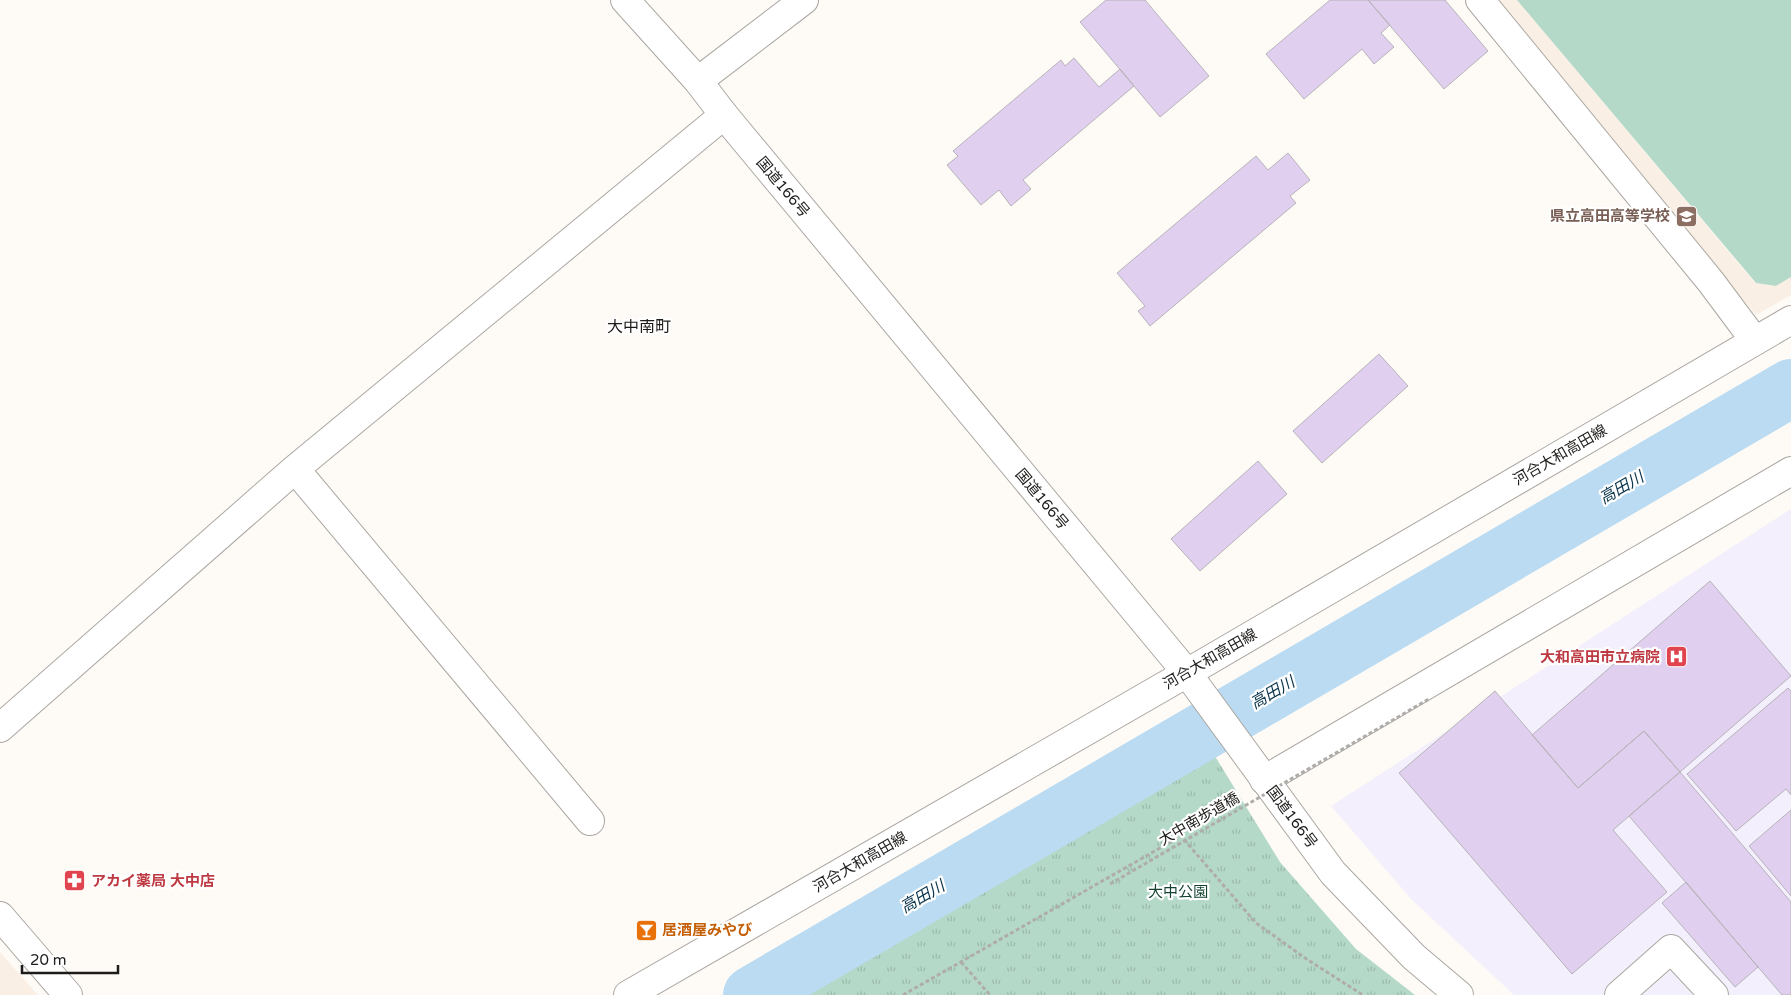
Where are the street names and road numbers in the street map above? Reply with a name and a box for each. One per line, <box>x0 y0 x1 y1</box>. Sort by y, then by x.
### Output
street label: 国道166号 <box>753 153 813 221</box>
street label: 河合大和高田線 <box>1510 421 1610 489</box>
street label: 国道166号 <box>1012 465 1072 533</box>
street label: 河合大和高田線 <box>1160 625 1260 693</box>
street label: 国道166号 <box>1263 782 1321 852</box>
street label: 大中南歩道橋 <box>1156 789 1242 849</box>
street label: 河合大和高田線 <box>810 828 910 896</box>

